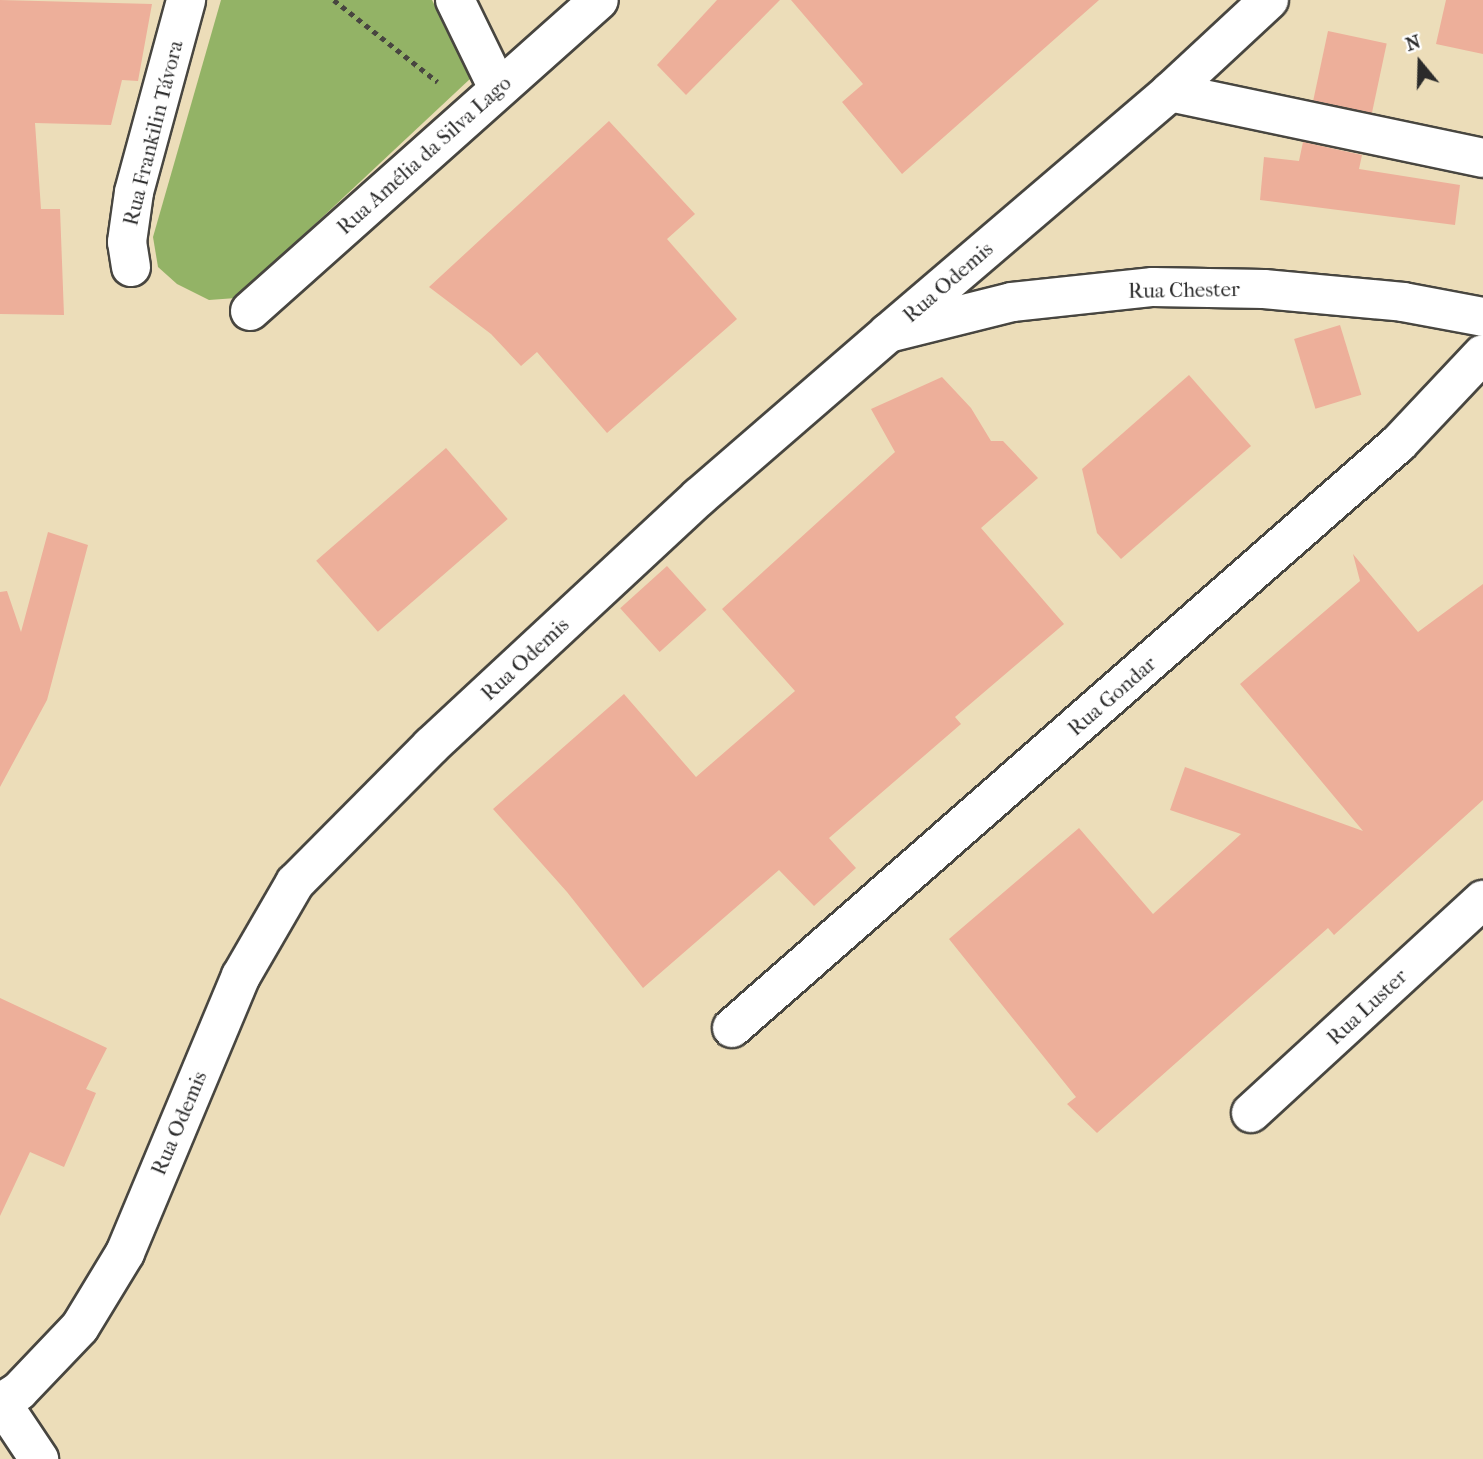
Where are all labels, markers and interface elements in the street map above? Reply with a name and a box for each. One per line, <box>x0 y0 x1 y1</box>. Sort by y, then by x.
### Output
north arrow <box>1385 28 1455 98</box>
text: N <box>1403 30 1424 56</box>
street label: Rua Frankilin Távora <box>118 38 188 228</box>
street label: Rua Amélia da Silva Lago <box>332 70 516 240</box>
street label: Rua Odemis <box>898 236 998 328</box>
street label: Rua Chester <box>1128 276 1240 304</box>
street label: Rua Odemis <box>476 612 574 706</box>
street label: Rua Gondar <box>1063 651 1161 741</box>
street label: Rua Luster <box>1322 964 1412 1050</box>
street label: Rua Odemis <box>146 1067 212 1179</box>

